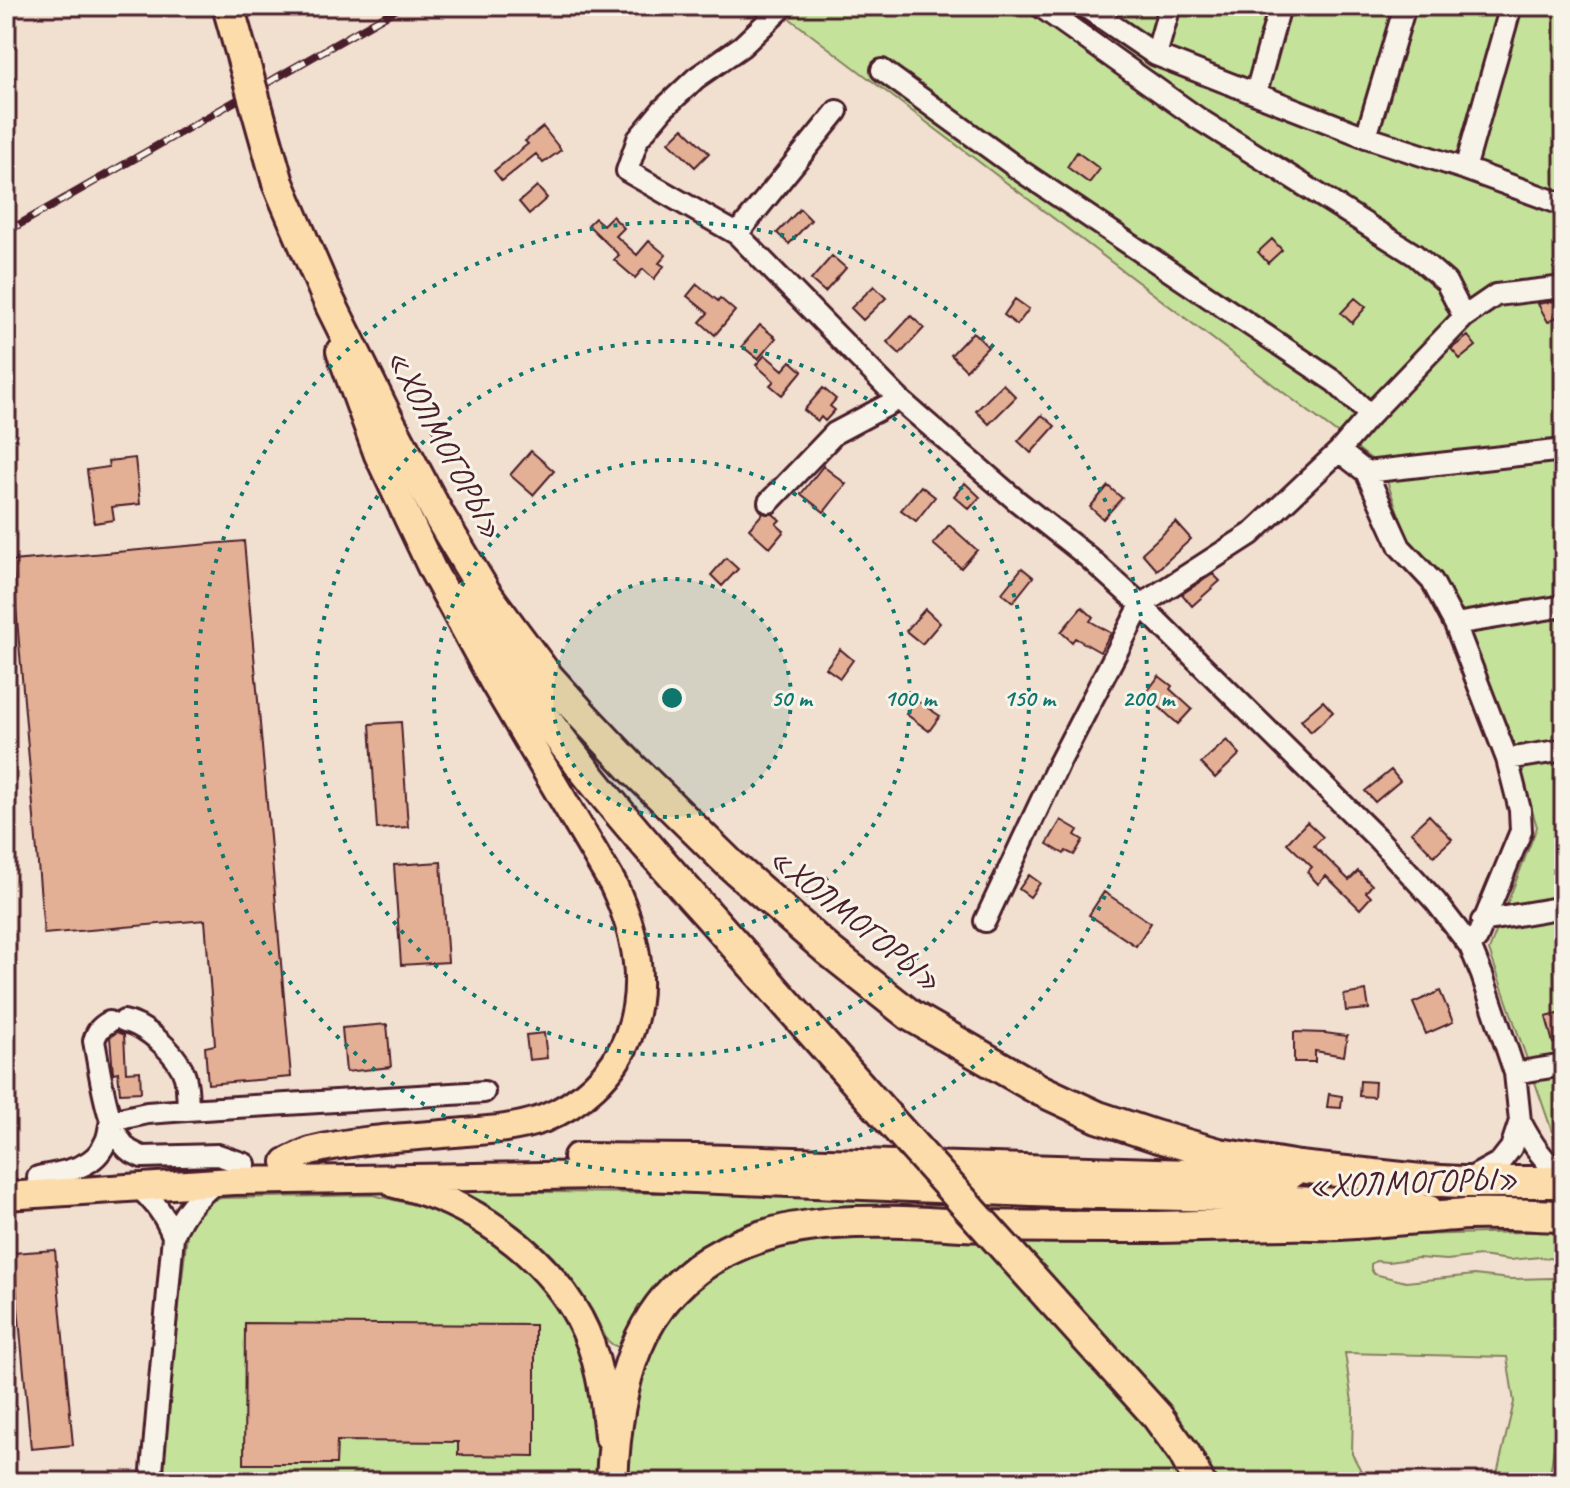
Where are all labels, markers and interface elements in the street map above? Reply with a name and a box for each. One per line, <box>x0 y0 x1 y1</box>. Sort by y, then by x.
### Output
street label: «ХОЛМОГОРЫ» <box>377 340 514 546</box>
text: 50 m <box>771 683 814 713</box>
text: 100 m <box>884 683 938 713</box>
text: 150 m <box>1003 683 1057 713</box>
text: 200 m <box>1122 683 1176 713</box>
centre of rings <box>658 684 686 712</box>
street label: «ХОЛМОГОРЫ» <box>760 836 951 1001</box>
street label: «ХОЛМОГОРЫ» <box>1307 1156 1519 1207</box>

